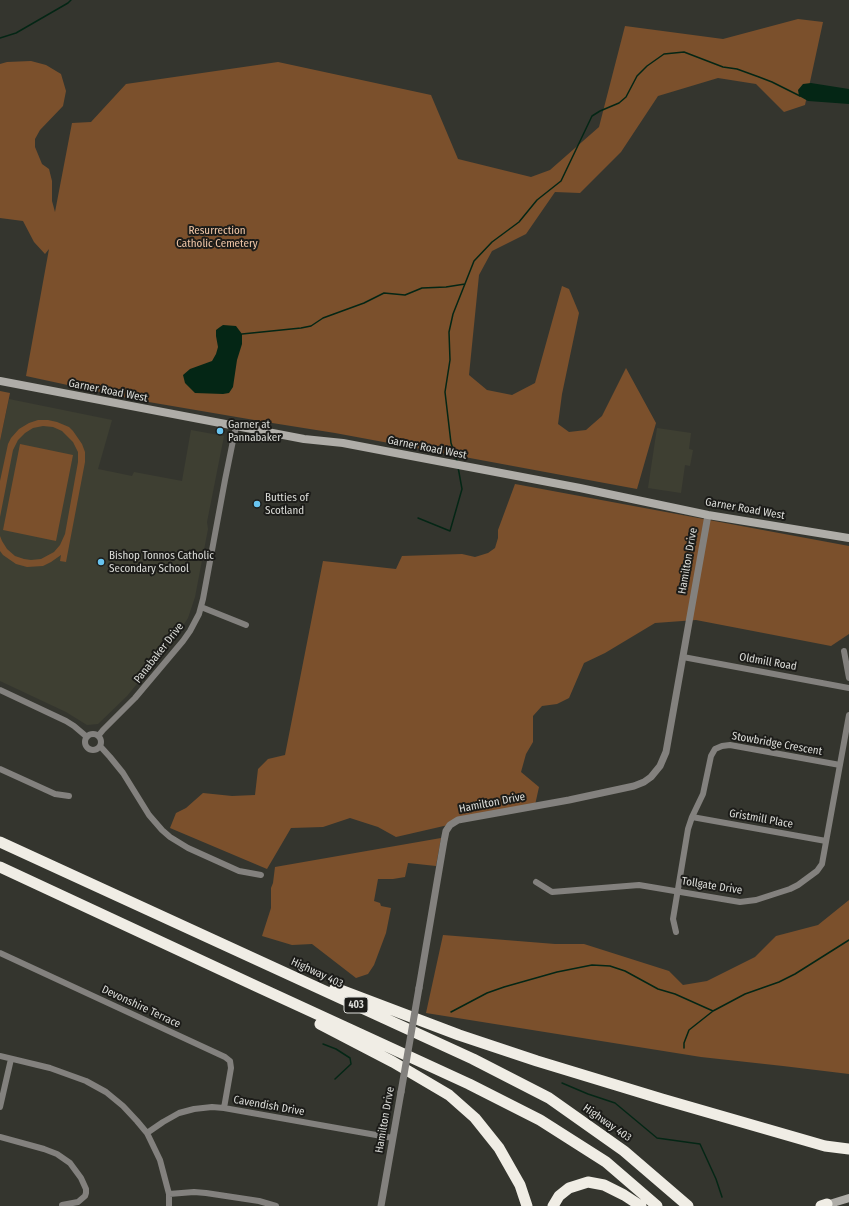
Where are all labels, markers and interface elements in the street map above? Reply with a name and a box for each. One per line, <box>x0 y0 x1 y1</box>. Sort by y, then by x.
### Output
park label: Resurrection Catholic Cemetery <box>176 224 258 250</box>
street label: Garner Road West <box>67 377 149 405</box>
place label: Garner at Pannabaker <box>228 418 281 444</box>
marker: Garner at Pannabaker <box>215 426 225 436</box>
street label: Garner Road West <box>386 434 468 462</box>
place label: Butties of Scotland <box>265 491 309 517</box>
street label: Garner Road West <box>704 496 786 522</box>
marker: Butties of Scotland <box>252 499 262 509</box>
street label: Hamilton Drive <box>676 527 700 595</box>
place label: Bishop Tonnos Catholic Secondary School <box>109 549 214 575</box>
marker: Bishop Tonnos Catholic Secondary School <box>96 557 106 567</box>
street label: Panabaker Drive <box>131 620 187 686</box>
street label: Oldmill Road <box>738 650 798 674</box>
street label: Stowbridge Crescent <box>731 730 823 758</box>
street label: Hamilton Drive <box>458 790 526 816</box>
street label: Gristmill Place <box>728 807 794 831</box>
street label: Tollgate Drive <box>681 875 743 897</box>
street label: Highway 403 <box>289 955 345 991</box>
street label: Devonshire Terrace <box>99 983 183 1031</box>
road number: 403 <box>344 997 368 1013</box>
street label: Hamilton Drive <box>373 1086 397 1154</box>
street label: Cavendish Drive <box>232 1093 306 1119</box>
street label: Highway 403 <box>580 1102 634 1144</box>

